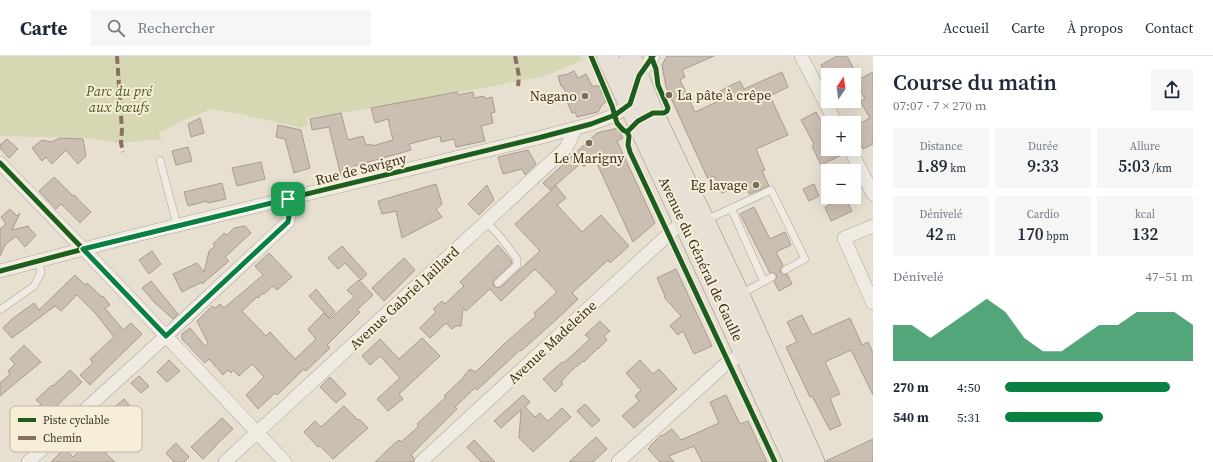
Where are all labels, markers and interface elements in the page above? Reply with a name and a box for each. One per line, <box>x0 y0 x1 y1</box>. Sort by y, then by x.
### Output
search box <box>91 10 371 46</box>
text: Carte <box>20 15 67 41</box>
icon: search <box>105 17 127 39</box>
text: Rechercher <box>137 17 215 38</box>
text: Accueil <box>943 18 989 38</box>
text: Carte <box>1011 18 1045 38</box>
text: À propos <box>1067 18 1123 38</box>
text: Contact <box>1145 18 1193 38</box>
text: Course du matin <box>893 67 1057 97</box>
north arrow <box>821 68 861 108</box>
map controls <box>821 68 861 204</box>
button: share <box>1151 69 1193 111</box>
park label: Parc du pré aux bœufs <box>85 81 153 117</box>
place label: La pâte à crêpe <box>677 85 771 105</box>
place label: Nagano <box>530 86 577 106</box>
marker: La pâte à crêpe <box>664 90 674 100</box>
marker: Nagano <box>580 91 590 101</box>
text: 07:07 · 7 × 270 m <box>893 97 987 114</box>
button: + <box>821 116 861 156</box>
marker: Le Marigny <box>584 138 594 148</box>
text: Distance <box>920 139 962 154</box>
text: Durée <box>1028 139 1058 154</box>
text: Allure <box>1130 139 1160 154</box>
street label: Rue de Savigny <box>313 148 410 190</box>
place label: Le Marigny <box>554 148 625 168</box>
text: 1.89 <box>916 154 948 178</box>
text: 9:33 <box>1027 154 1059 178</box>
text: 5:03 <box>1118 154 1150 178</box>
text: km <box>948 161 966 176</box>
text: /km <box>1150 161 1172 176</box>
button: − <box>821 164 861 204</box>
street label: Avenue du Général de Gaulle <box>654 173 748 345</box>
place label: Eg lavage <box>690 175 748 195</box>
marker: Eg lavage <box>751 180 761 190</box>
pin <box>271 182 305 216</box>
icon: arrive <box>277 188 299 210</box>
text: Dénivelé <box>920 207 962 222</box>
text: Cardio <box>1027 207 1059 222</box>
text: kcal <box>1135 207 1155 222</box>
text: 42 <box>926 222 944 246</box>
text: 170 <box>1017 222 1044 246</box>
text: 132 <box>1132 222 1158 246</box>
text: m <box>944 229 956 244</box>
text: bpm <box>1044 229 1069 244</box>
street label: Avenue Gabriel Jaillard <box>345 242 463 354</box>
text: Dénivelé <box>893 268 944 285</box>
text: 47–51 m <box>1146 268 1193 285</box>
street label: Avenue Madeleine <box>503 296 601 388</box>
text: 270 m <box>893 379 929 396</box>
text: 4:50 <box>957 379 980 396</box>
legend <box>10 406 142 452</box>
text: 540 m <box>893 409 929 426</box>
text: 5:31 <box>957 409 980 426</box>
text: Piste cyclable <box>43 413 110 428</box>
text: Chemin <box>43 431 82 446</box>

